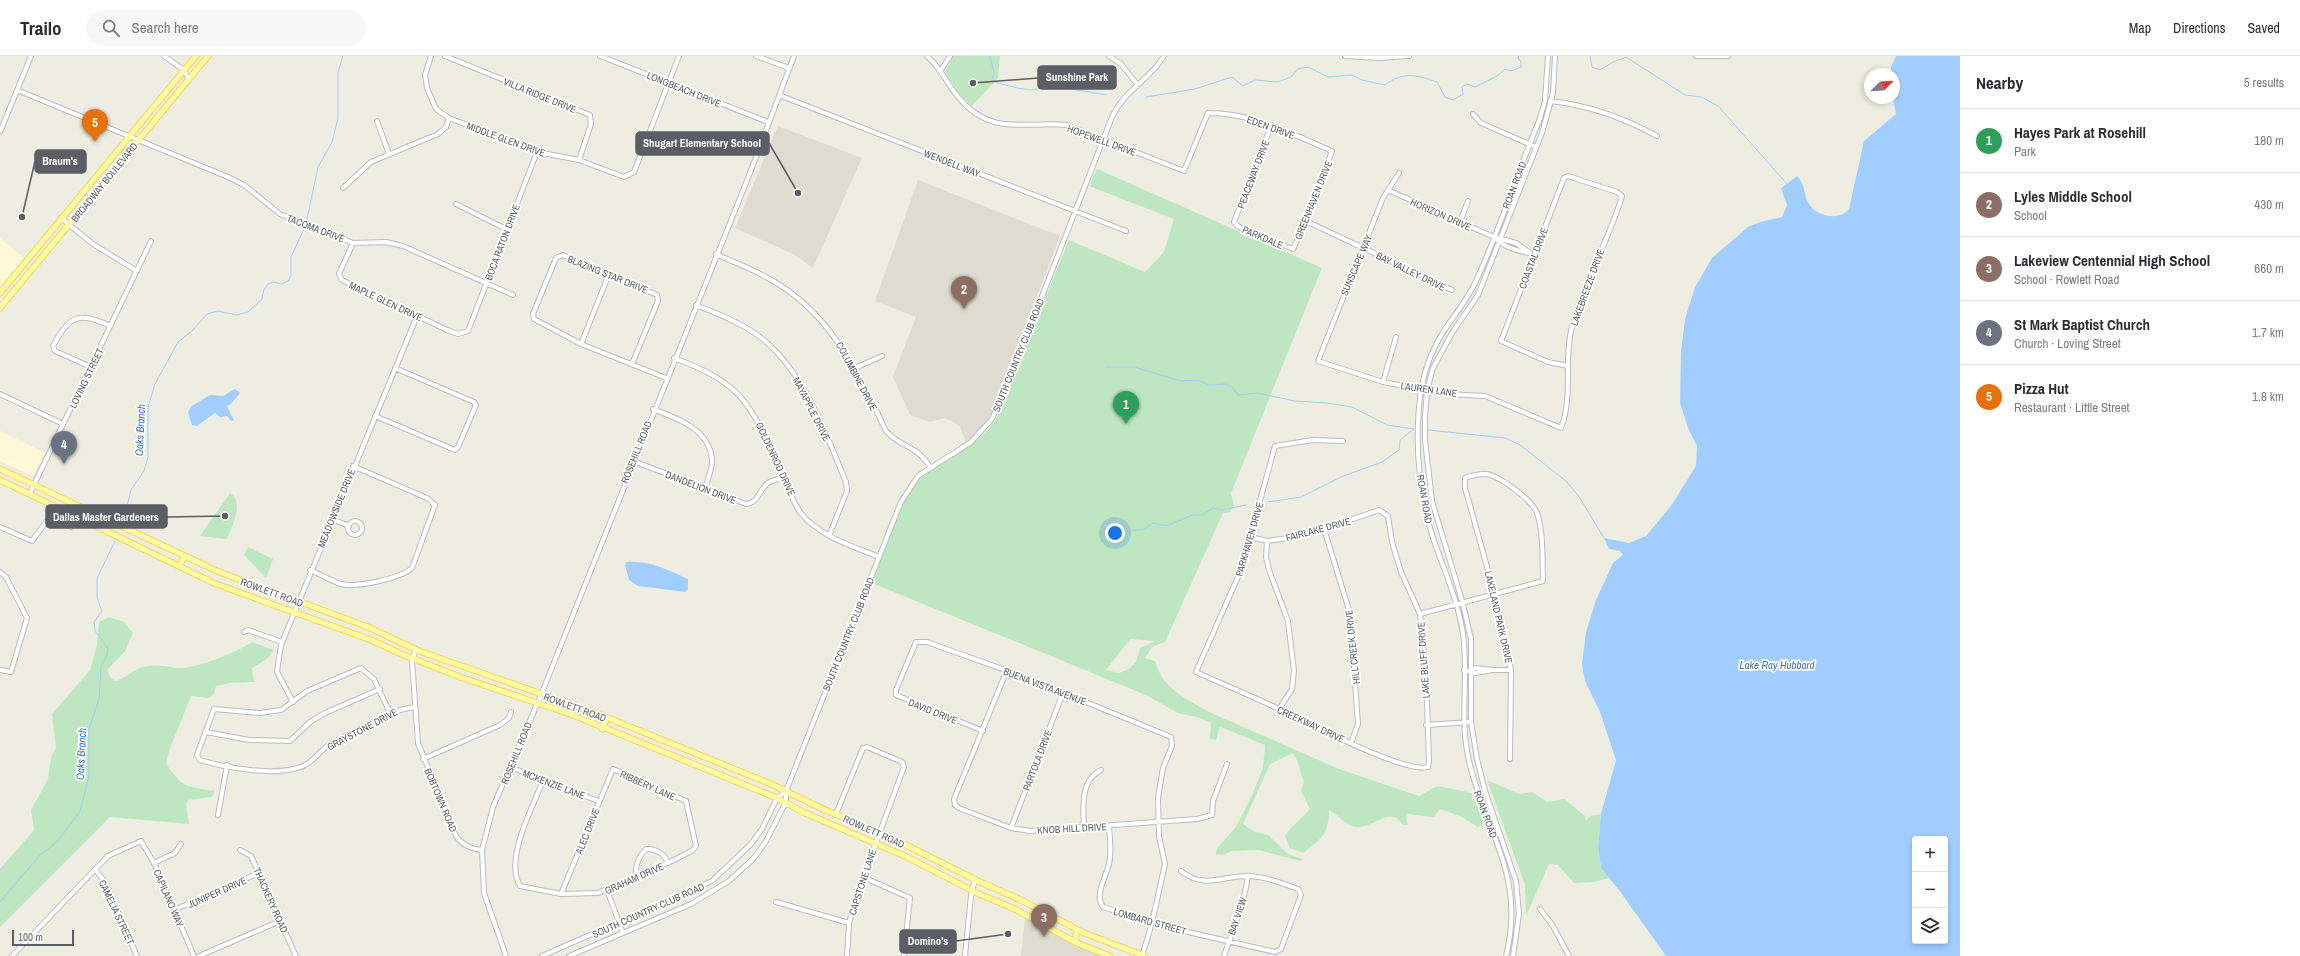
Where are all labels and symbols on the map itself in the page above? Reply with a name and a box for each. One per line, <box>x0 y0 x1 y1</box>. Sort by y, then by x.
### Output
callout: Sunshine Park <box>1038 66 1116 89</box>
north arrow <box>1864 68 1900 104</box>
street label: LONGBEACH DRIVE <box>645 69 723 110</box>
text: Sunshine Park <box>1046 70 1109 84</box>
street label: VILLA RIDGE DRIVE <box>501 75 578 116</box>
pin: 5 <box>82 109 108 142</box>
street label: EDEN DRIVE <box>1245 113 1297 142</box>
street label: MIDDLE GLEN DRIVE <box>465 119 547 160</box>
street label: HOPEWELL DRIVE <box>1065 122 1138 159</box>
callout: Shugart Elementary School <box>636 132 769 155</box>
text: Shugart Elementary School <box>643 136 761 150</box>
street label: PEACEWAY DRIVE <box>1234 138 1273 210</box>
street label: BROADWAY BOULEVARD <box>68 140 141 225</box>
street label: WENDELL WAY <box>922 147 982 180</box>
callout: Braum's <box>35 150 86 173</box>
text: Braum's <box>42 154 78 168</box>
street label: GREENHAVEN DRIVE <box>1292 159 1335 242</box>
street label: ROAN ROAD <box>1499 160 1529 211</box>
street label: HORIZON DRIVE <box>1408 195 1473 234</box>
street label: BOCA RATON DRIVE <box>482 202 523 282</box>
street label: TACOMA DRIVE <box>285 211 347 246</box>
street label: PARKDALE <box>1240 223 1285 252</box>
street label: COASTAL DRIVE <box>1516 226 1551 291</box>
street label: SUNSCAPE WAY <box>1338 232 1375 298</box>
street label: LAKEBREEZE DRIVE <box>1567 247 1607 328</box>
street label: BAY VALLEY DRIVE <box>1374 249 1448 294</box>
street label: BLAZING STAR DRIVE <box>566 252 650 297</box>
pin: 2 <box>951 276 977 309</box>
street label: MAPLE GLEN DRIVE <box>347 279 425 324</box>
street label: SOUTH COUNTRY CLUB ROAD <box>990 296 1047 414</box>
street label: COLUMBINE DRIVE <box>833 340 880 413</box>
street label: LOVING STREET <box>66 346 107 411</box>
street label: MAYAPPLE DRIVE <box>790 375 833 444</box>
street label: LAUREN LANE <box>1400 379 1458 400</box>
pin: 1 <box>1113 391 1139 424</box>
water label: Oaks Branch <box>132 404 148 456</box>
street label: ROSEHILL ROAD <box>618 419 655 485</box>
street label: GOLDENROD DRIVE <box>753 420 798 498</box>
pin: 4 <box>51 431 77 464</box>
street label: MEADOWSIDE DRIVE <box>315 467 358 550</box>
street label: DANDELION DRIVE <box>663 468 738 507</box>
street label: ROAN ROAD <box>1414 473 1435 525</box>
street label: PARKHAVEN DRIVE <box>1233 500 1266 578</box>
callout: Dallas Master Gardeners <box>46 505 167 528</box>
text: Dallas Master Gardeners <box>53 510 159 524</box>
street label: FAIRLAKE DRIVE <box>1284 515 1352 544</box>
your location <box>1105 523 1125 543</box>
street label: LAKELAND PARK DRIVE <box>1482 570 1515 664</box>
street label: ROWLETT ROAD <box>239 575 305 610</box>
street label: SOUTH COUNTRY CLUB ROAD <box>820 575 877 693</box>
street label: HILL CREEK DRIVE <box>1342 609 1363 685</box>
street label: LAKE BLUFF DRIVE <box>1414 621 1433 699</box>
water label: Lake Ray Hubbard <box>1739 658 1816 672</box>
street label: BUENA VISTA AVENUE <box>1002 665 1088 708</box>
street label: ROWLETT ROAD <box>542 690 608 725</box>
street label: DAVID DRIVE <box>906 696 959 727</box>
street label: CREEKWAY DRIVE <box>1275 703 1347 746</box>
street label: GRAYSTONE DRIVE <box>325 705 400 754</box>
street label: ROSEHILL ROAD <box>498 720 535 786</box>
water label: Oaks Branch <box>73 728 89 780</box>
street label: PARTOLA DRIVE <box>1020 728 1055 793</box>
street label: BOBTOWN ROAD <box>421 766 460 834</box>
street label: MCKENZIE LANE <box>521 767 587 802</box>
street label: RIBBERY LANE <box>618 767 678 803</box>
street label: ROAN ROAD <box>1471 789 1500 840</box>
street label: ALEC DRIVE <box>572 806 603 857</box>
street label: ROWLETT ROAD <box>841 812 907 851</box>
street label: KNOB HILL DRIVE <box>1037 820 1107 837</box>
street label: CAPSTONE LANE <box>846 847 879 917</box>
street label: GRAHAM DRIVE <box>603 860 666 897</box>
street label: THACKERY ROAD <box>250 865 291 935</box>
street label: CAPILANO WAY <box>151 867 187 930</box>
street label: JUNIPER DRIVE <box>186 874 248 911</box>
street label: CAMELIA STREET <box>96 878 137 947</box>
street label: SOUTH COUNTRY CLUB ROAD <box>590 880 706 941</box>
street label: BAY VIEW <box>1225 895 1250 937</box>
pin: 3 <box>1031 904 1057 937</box>
street label: LOMBARD STREET <box>1112 905 1188 938</box>
scale bar <box>12 928 74 947</box>
callout: Domino's <box>900 930 956 953</box>
text: Domino's <box>908 934 948 948</box>

